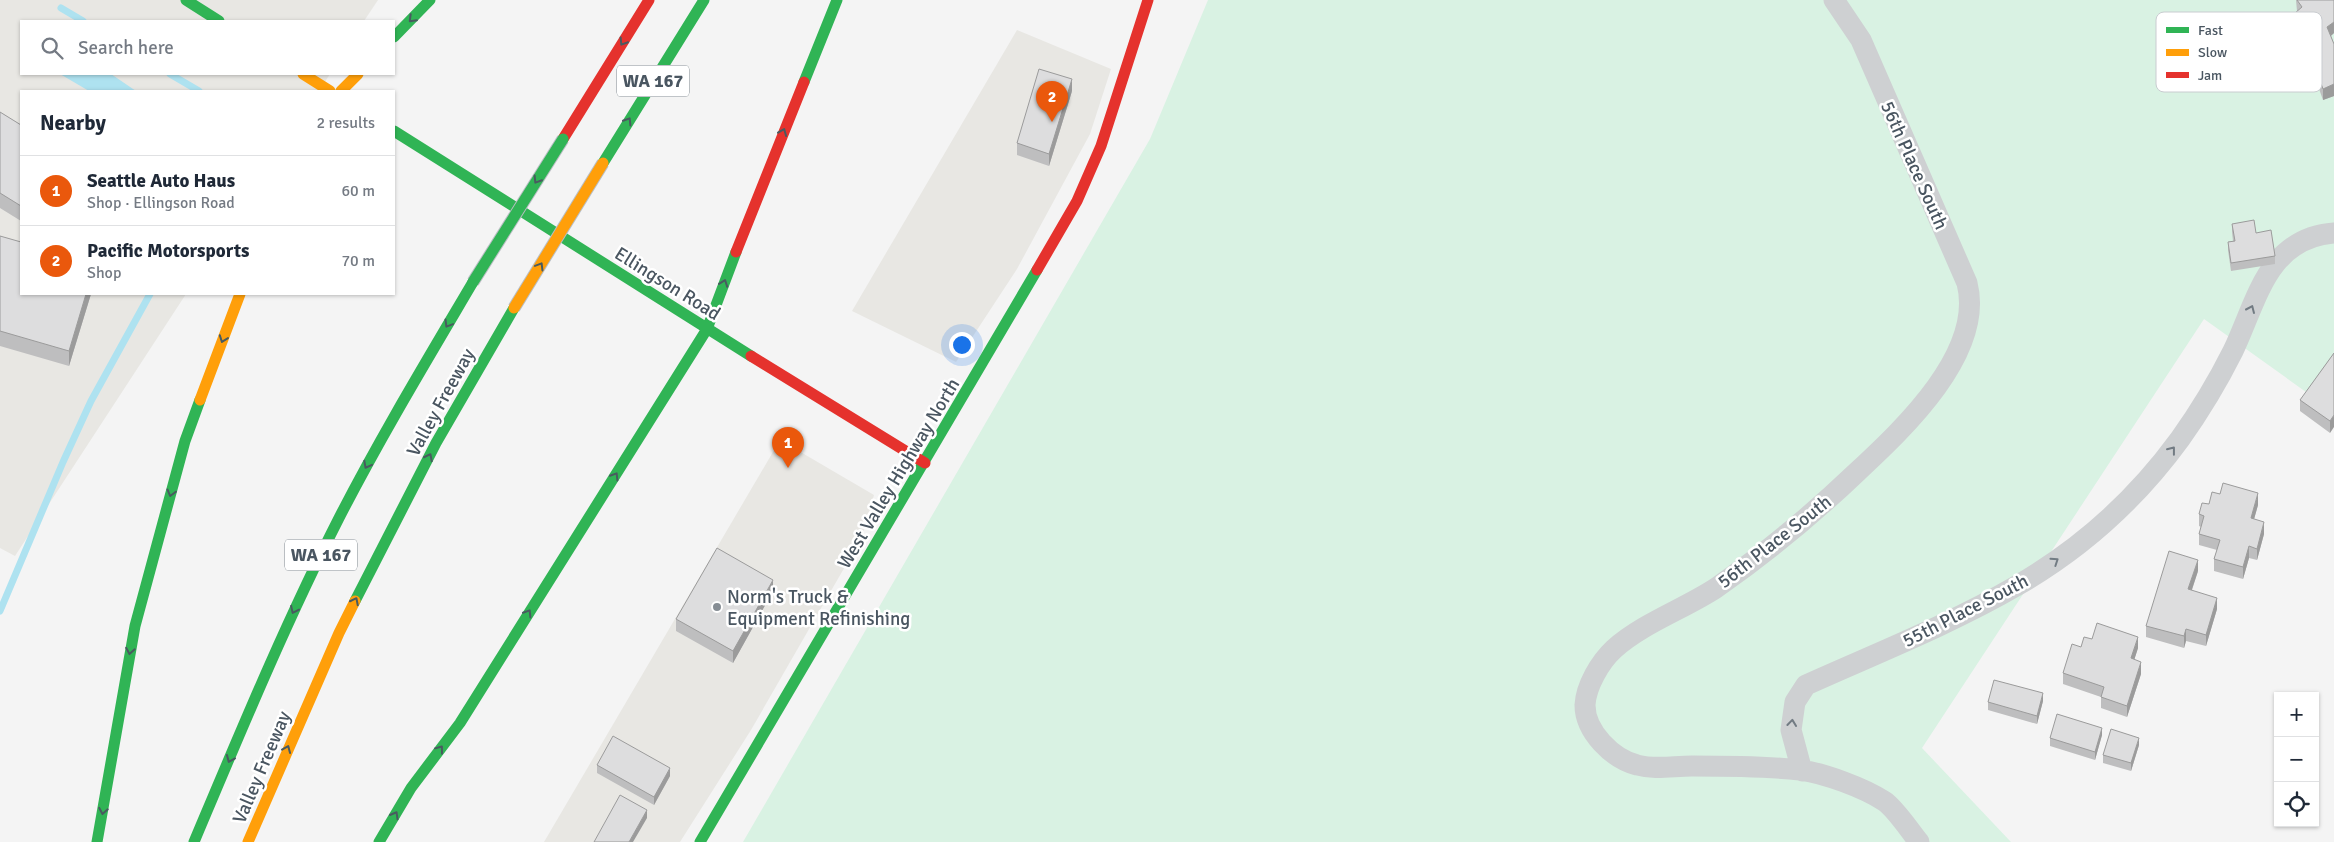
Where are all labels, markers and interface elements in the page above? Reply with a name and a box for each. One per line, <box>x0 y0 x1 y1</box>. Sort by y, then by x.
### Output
legend <box>2156 12 2322 92</box>
one-way arrow <box>409 13 418 22</box>
search box <box>20 20 395 75</box>
text: Fast <box>2198 22 2223 39</box>
icon: search <box>38 34 66 62</box>
text: Search here <box>78 36 174 60</box>
one-way arrow <box>620 36 630 45</box>
text: Slow <box>2198 44 2227 61</box>
road number: WA 167 <box>617 66 689 96</box>
text: Jam <box>2198 67 2222 84</box>
pin: 2 <box>1036 81 1068 122</box>
street label: 56th Place South <box>1875 97 1953 233</box>
text: Nearby <box>40 110 106 136</box>
text: 2 results <box>316 113 375 133</box>
one-way arrow <box>622 118 632 127</box>
one-way arrow <box>777 128 788 137</box>
text: Seattle Auto Haus <box>87 169 235 193</box>
one-way arrow <box>534 175 544 184</box>
text: 1 <box>52 181 60 201</box>
text: 60 m <box>341 181 375 201</box>
text: Shop · Ellingson Road <box>87 193 235 213</box>
text: Pacific Motorsports <box>87 239 249 263</box>
street label: Ellingson Road <box>610 242 725 326</box>
text: 2 <box>52 251 60 271</box>
text: 70 m <box>341 251 375 271</box>
text: Shop <box>87 263 121 283</box>
one-way arrow <box>533 263 543 272</box>
one-way arrow <box>718 280 728 288</box>
one-way arrow <box>2245 305 2256 314</box>
one-way arrow <box>445 318 455 327</box>
your location <box>949 332 975 358</box>
one-way arrow <box>218 335 228 343</box>
street label: Valley Freeway <box>401 344 480 461</box>
street label: West Valley Highway North <box>832 374 965 573</box>
pin: 1 <box>772 427 804 468</box>
one-way arrow <box>2166 447 2174 456</box>
one-way arrow <box>423 453 433 462</box>
one-way arrow <box>363 459 373 468</box>
one-way arrow <box>609 472 618 481</box>
one-way arrow <box>166 489 176 497</box>
street label: 56th Place South <box>1713 490 1836 594</box>
road number: WA 167 <box>285 540 357 570</box>
one-way arrow <box>2049 558 2058 567</box>
street label: 55th Place South <box>1899 569 2032 653</box>
place label: Norm's Truck & Equipment Refinishing <box>727 585 910 631</box>
one-way arrow <box>349 597 359 606</box>
marker: Norm's Truck & Equipment Refinishing <box>711 601 723 613</box>
one-way arrow <box>290 605 301 614</box>
one-way arrow <box>522 610 532 619</box>
one-way arrow <box>126 646 136 655</box>
map controls <box>2274 692 2319 827</box>
button: + <box>2274 692 2319 737</box>
street label: Valley Freeway <box>228 708 296 827</box>
one-way arrow <box>1786 719 1797 727</box>
button: − <box>2274 737 2319 782</box>
one-way arrow <box>281 745 291 754</box>
one-way arrow <box>434 746 442 755</box>
one-way arrow <box>225 754 236 763</box>
button: locate <box>2274 782 2319 827</box>
one-way arrow <box>98 806 108 815</box>
one-way arrow <box>388 812 398 821</box>

